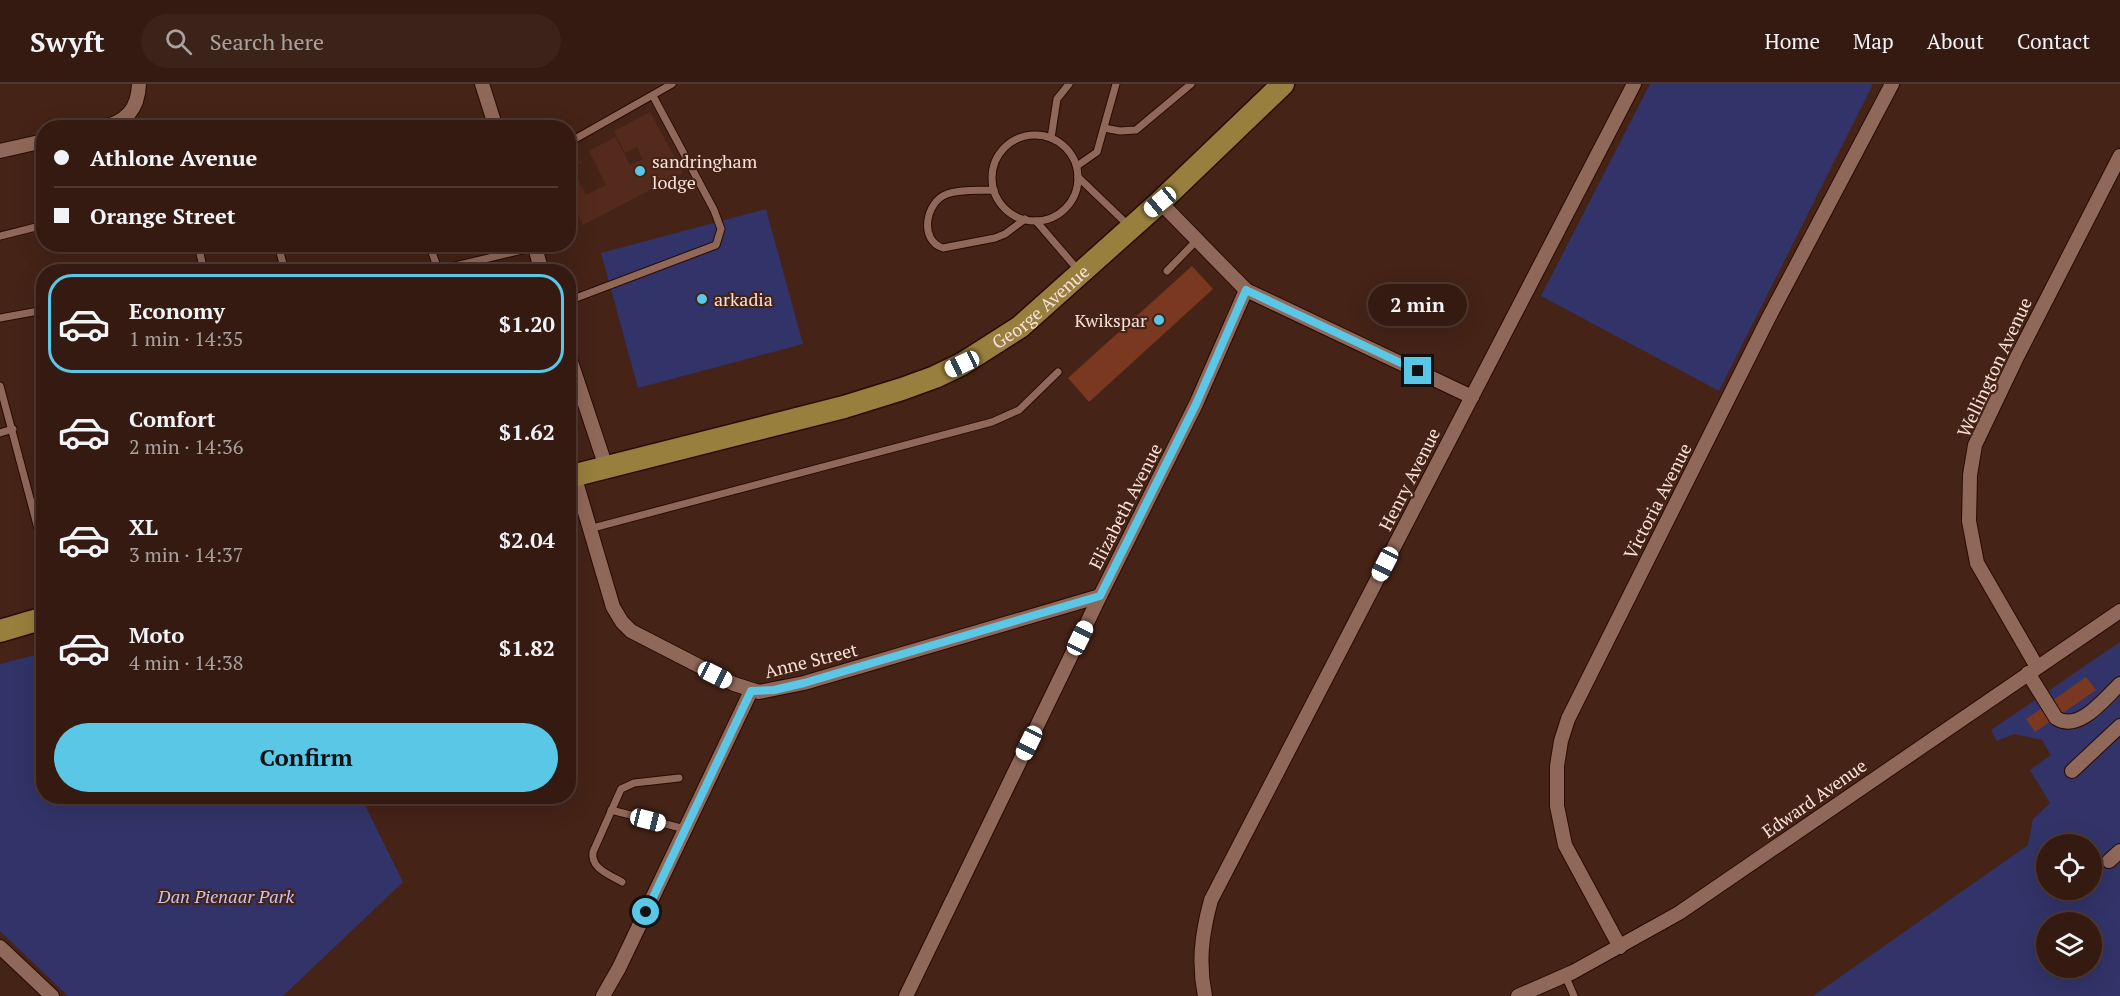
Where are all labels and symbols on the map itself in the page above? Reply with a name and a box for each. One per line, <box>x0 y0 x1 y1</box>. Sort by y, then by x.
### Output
place label: sandringham lodge <box>652 149 758 194</box>
marker: sandringham lodge <box>633 164 647 178</box>
car <box>1140 184 1180 220</box>
street label: George Avenue <box>987 259 1094 354</box>
callout: 2 min <box>1368 284 1468 326</box>
place label: arkadia <box>714 287 773 311</box>
marker: arkadia <box>695 292 709 306</box>
street label: Wellington Avenue <box>1951 293 2037 441</box>
place label: Kwikspar <box>1075 308 1147 332</box>
marker: Kwikspar <box>1152 313 1166 327</box>
car <box>942 348 982 380</box>
route end <box>1404 357 1431 384</box>
street label: Henry Avenue <box>1373 424 1445 534</box>
street label: Elizabeth Avenue <box>1083 439 1167 573</box>
street label: Victoria Avenue <box>1617 439 1697 563</box>
car <box>1369 544 1401 584</box>
car <box>1064 618 1096 658</box>
street label: Anne Street <box>762 637 860 683</box>
car <box>695 659 735 691</box>
car <box>1013 723 1045 763</box>
street label: Edward Avenue <box>1757 753 1871 843</box>
car <box>628 807 668 833</box>
park label: Dan Pienaar Park <box>157 884 294 908</box>
route start <box>632 898 659 925</box>

